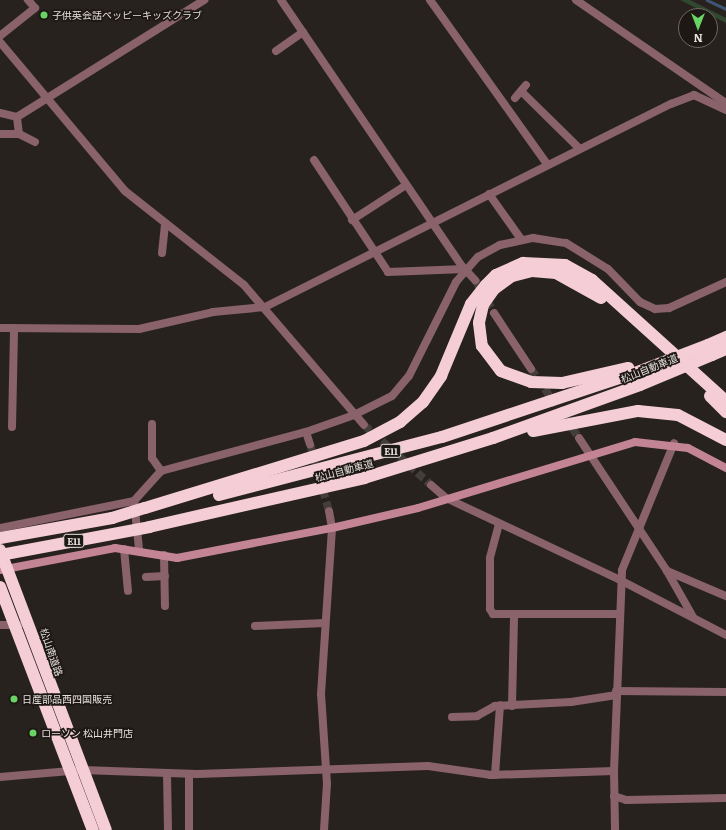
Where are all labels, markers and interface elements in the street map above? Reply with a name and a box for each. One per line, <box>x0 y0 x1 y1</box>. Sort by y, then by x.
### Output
north arrow <box>678 8 718 48</box>
place label: 子供英会話ペッピーキッズクラブ <box>52 9 202 21</box>
marker: 子供英会話ペッピーキッズクラブ <box>39 10 49 20</box>
text: N <box>693 31 703 47</box>
street label: 松山自動車道 <box>619 351 679 385</box>
road number: E11 <box>380 444 402 458</box>
street label: 松山自動車道 <box>313 456 375 484</box>
road number: E11 <box>63 534 85 548</box>
street label: 松山南道路 <box>38 626 66 678</box>
place label: 日産部品西四国販売 <box>22 693 112 705</box>
marker: 日産部品西四国販売 <box>9 694 19 704</box>
place label: ローソン 松山井門店 <box>41 727 133 739</box>
marker: ローソン 松山井門店 <box>28 728 38 738</box>

